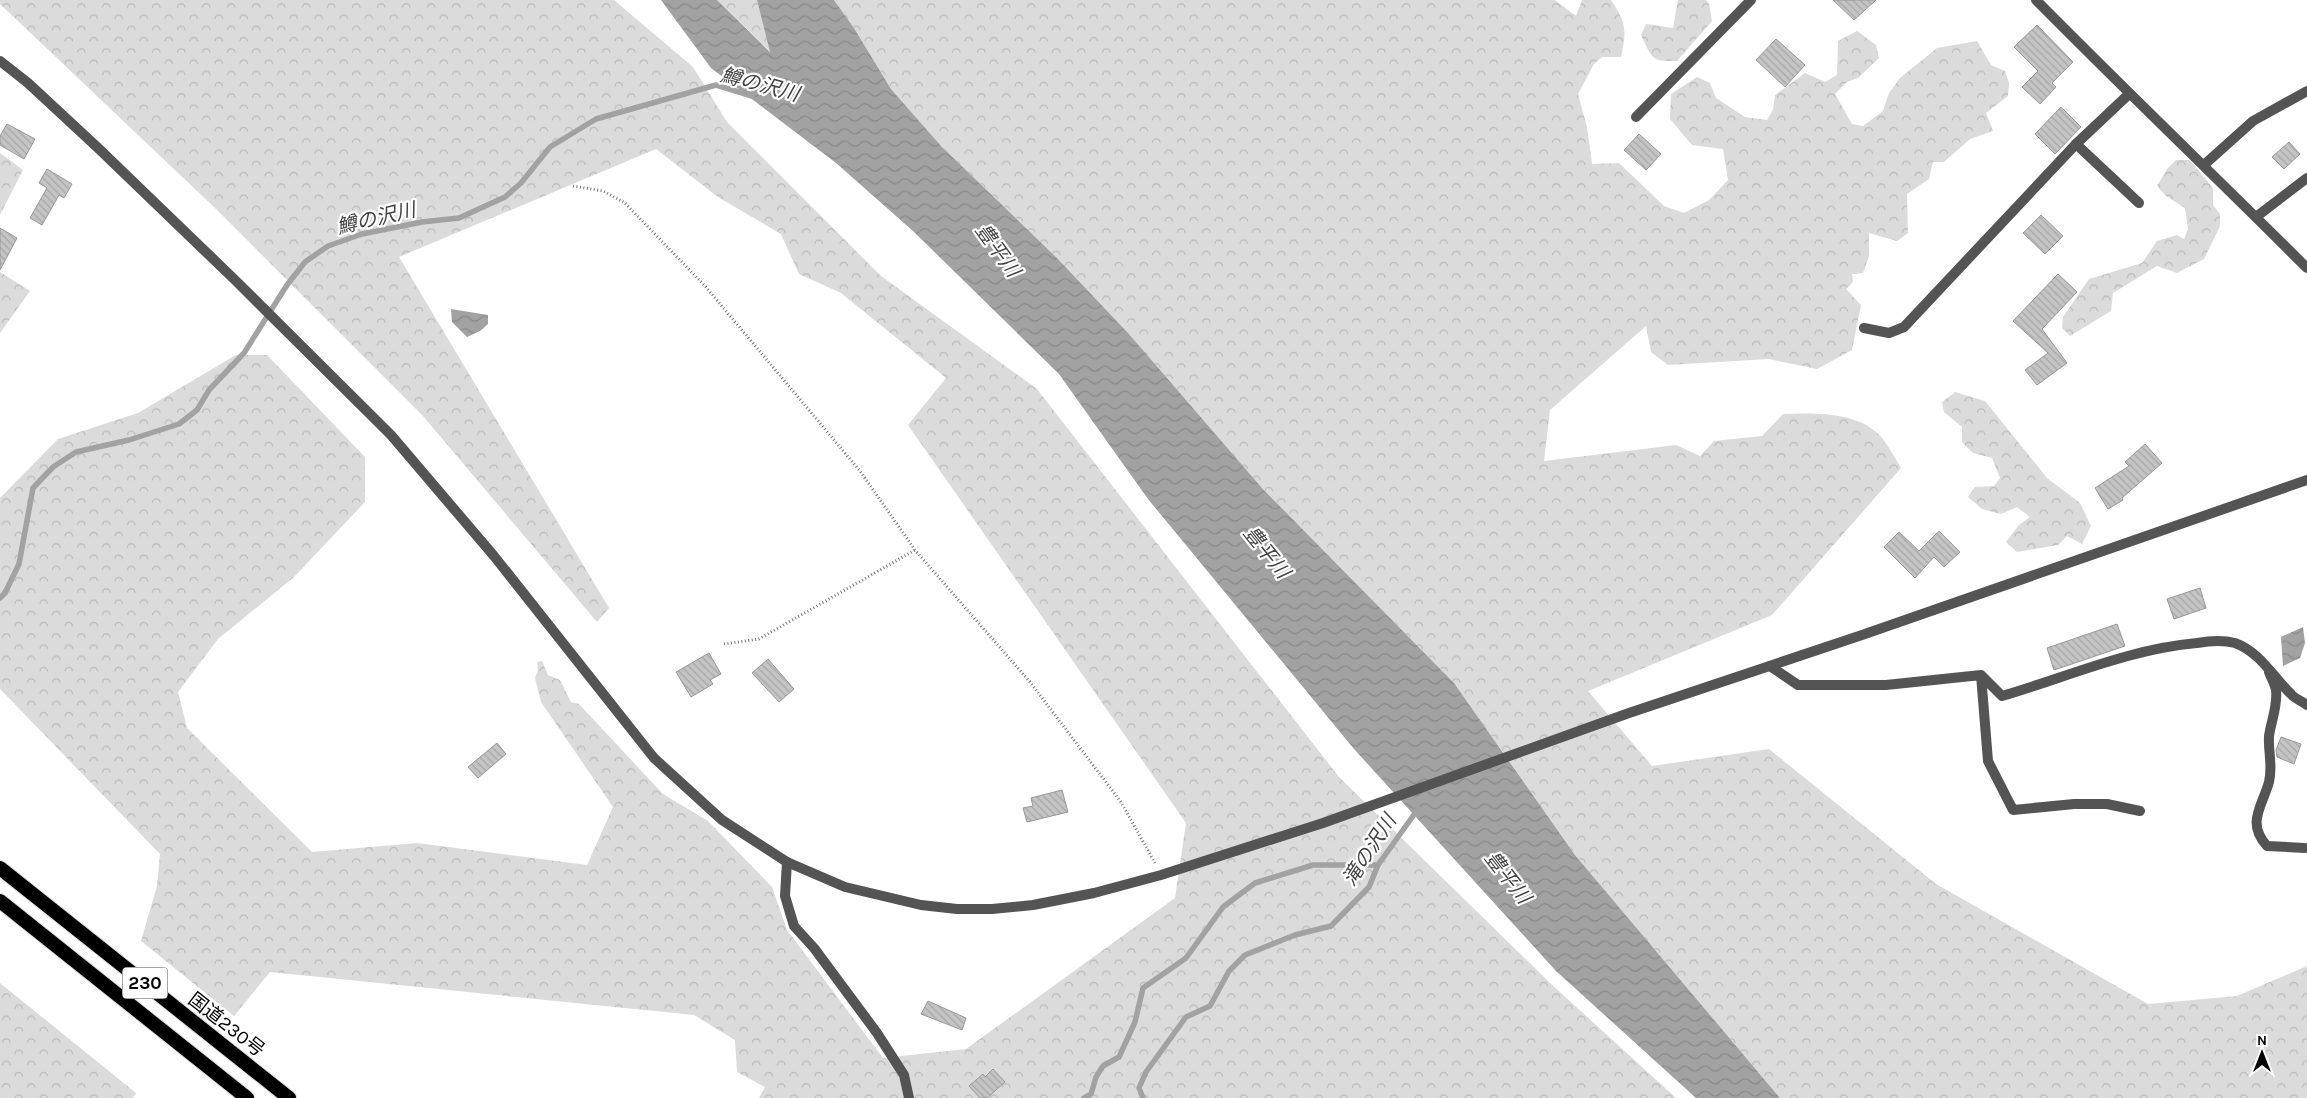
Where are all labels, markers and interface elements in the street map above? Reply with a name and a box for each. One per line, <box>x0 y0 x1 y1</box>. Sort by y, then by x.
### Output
water label: 鱒の沢川 <box>718 63 803 106</box>
water label: 鱒の沢川 <box>335 198 420 239</box>
water label: 豊平川 <box>971 219 1026 283</box>
water label: 豊平川 <box>1239 522 1296 584</box>
water label: 滝の沢川 <box>1338 809 1402 890</box>
water label: 豊平川 <box>1480 847 1536 910</box>
road number: 230 <box>122 968 168 998</box>
street label: 国道230号 <box>184 988 269 1061</box>
north arrow <box>2237 1028 2287 1078</box>
text: N <box>2257 1032 2267 1049</box>

